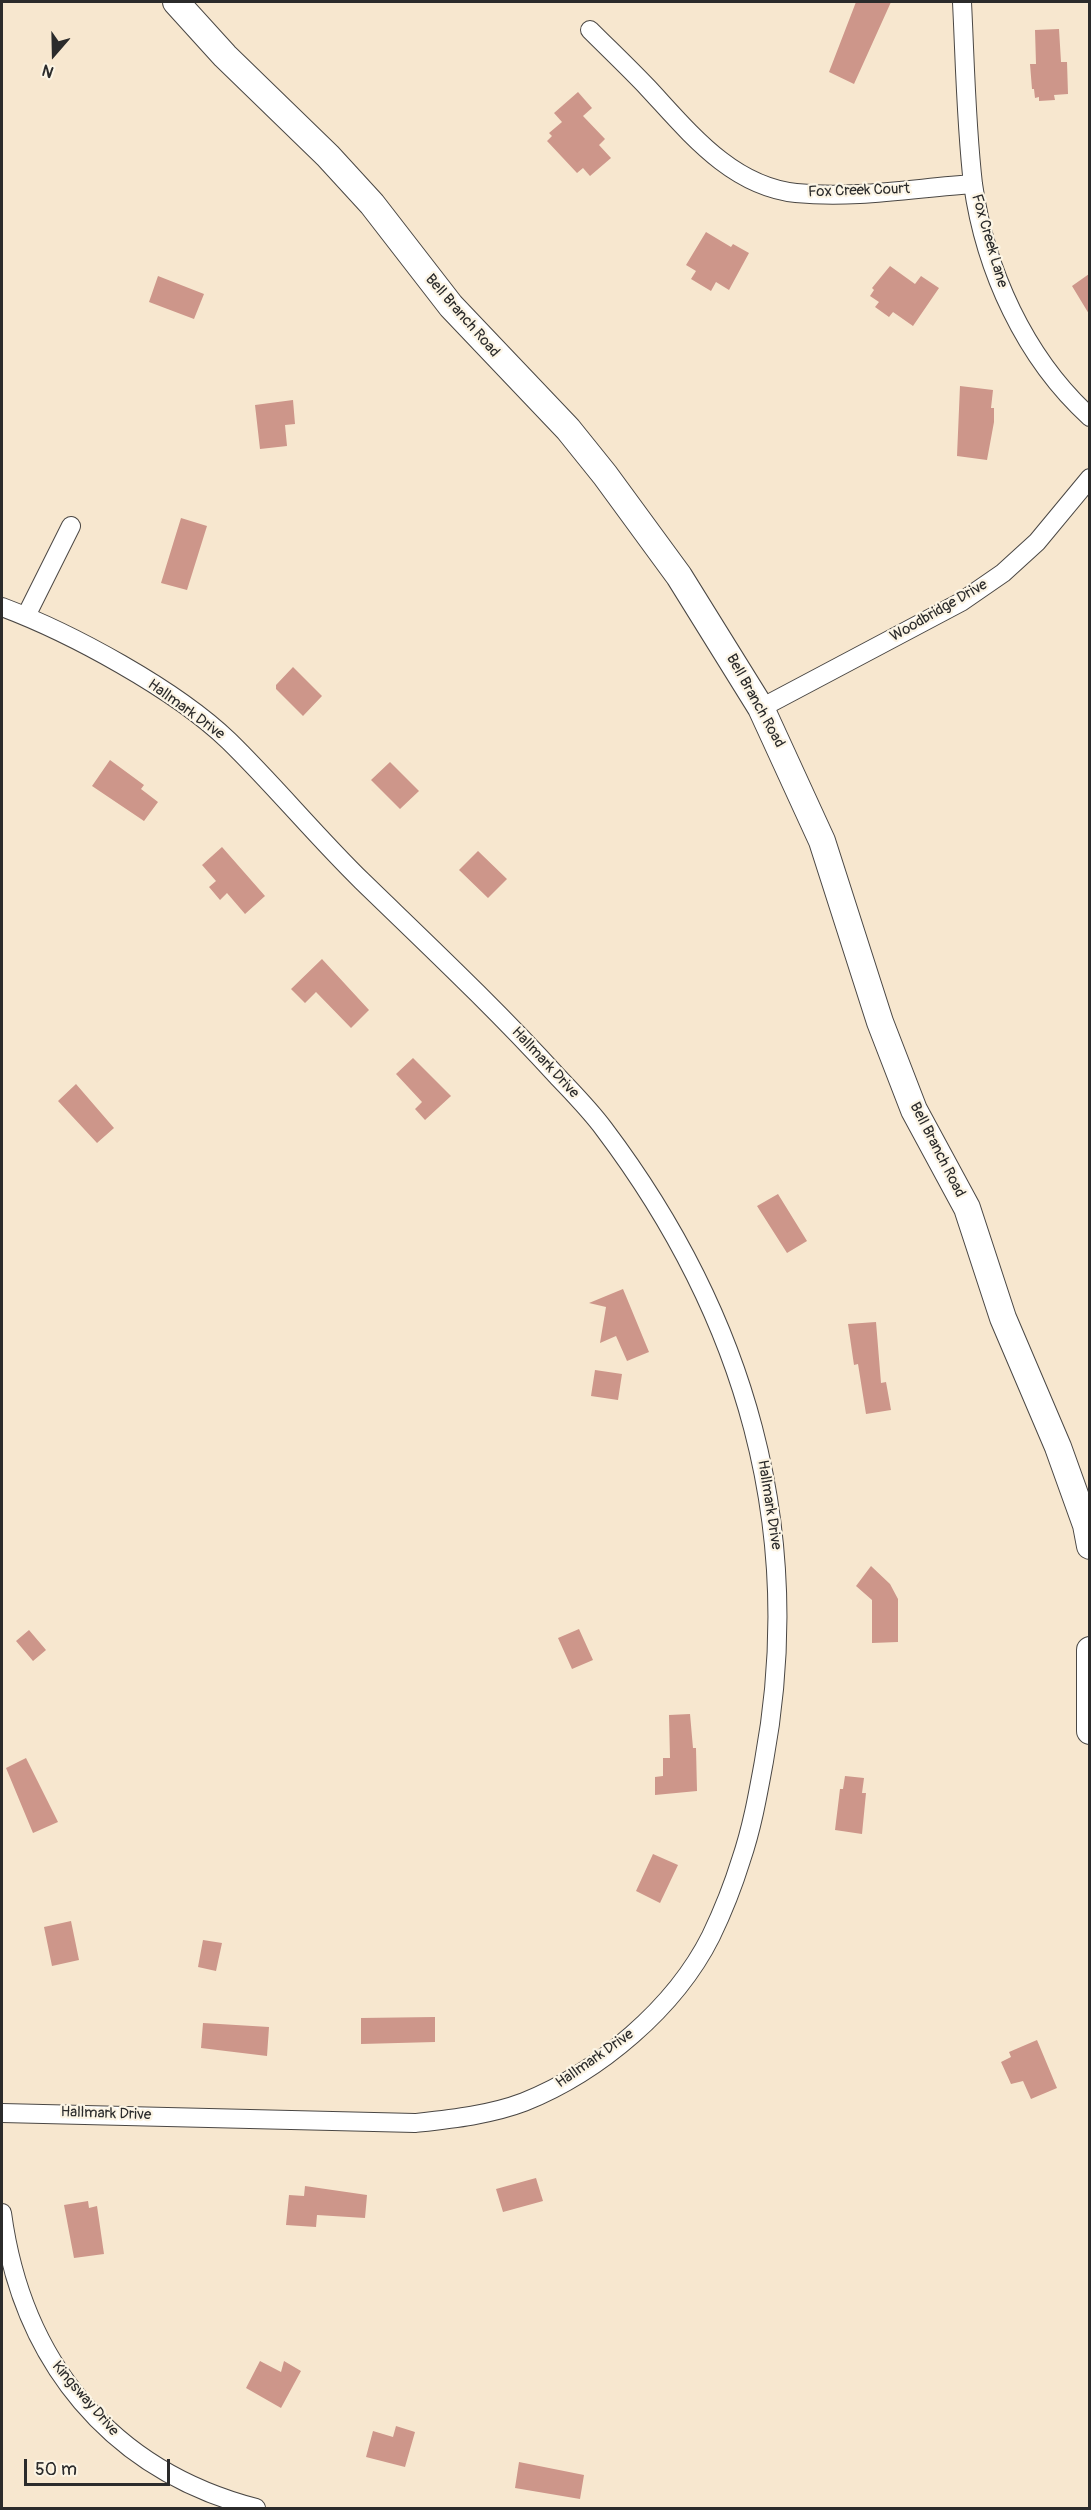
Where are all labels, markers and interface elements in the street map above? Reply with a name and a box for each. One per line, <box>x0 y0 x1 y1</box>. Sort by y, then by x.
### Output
north arrow <box>24 24 84 84</box>
text: N <box>39 60 56 82</box>
street label: Fox Creek Court <box>808 180 910 202</box>
street label: Fox Creek Lane <box>967 192 1011 290</box>
street label: Bell Branch Road <box>421 271 503 361</box>
street label: Woodbridge Drive <box>887 576 991 646</box>
street label: Bell Branch Road <box>722 651 788 751</box>
street label: Hallmark Drive <box>144 676 228 744</box>
street label: Hallmark Drive <box>507 1024 583 1102</box>
street label: Bell Branch Road <box>905 1100 969 1200</box>
street label: Hallmark Drive <box>753 1459 785 1551</box>
street label: Hallmark Drive <box>553 2026 637 2092</box>
street label: Hallmark Drive <box>60 2103 152 2125</box>
street label: Kingsway Drive <box>48 2358 122 2440</box>
scale bar <box>27 2447 172 2485</box>
text: 50 m <box>35 2458 77 2481</box>

